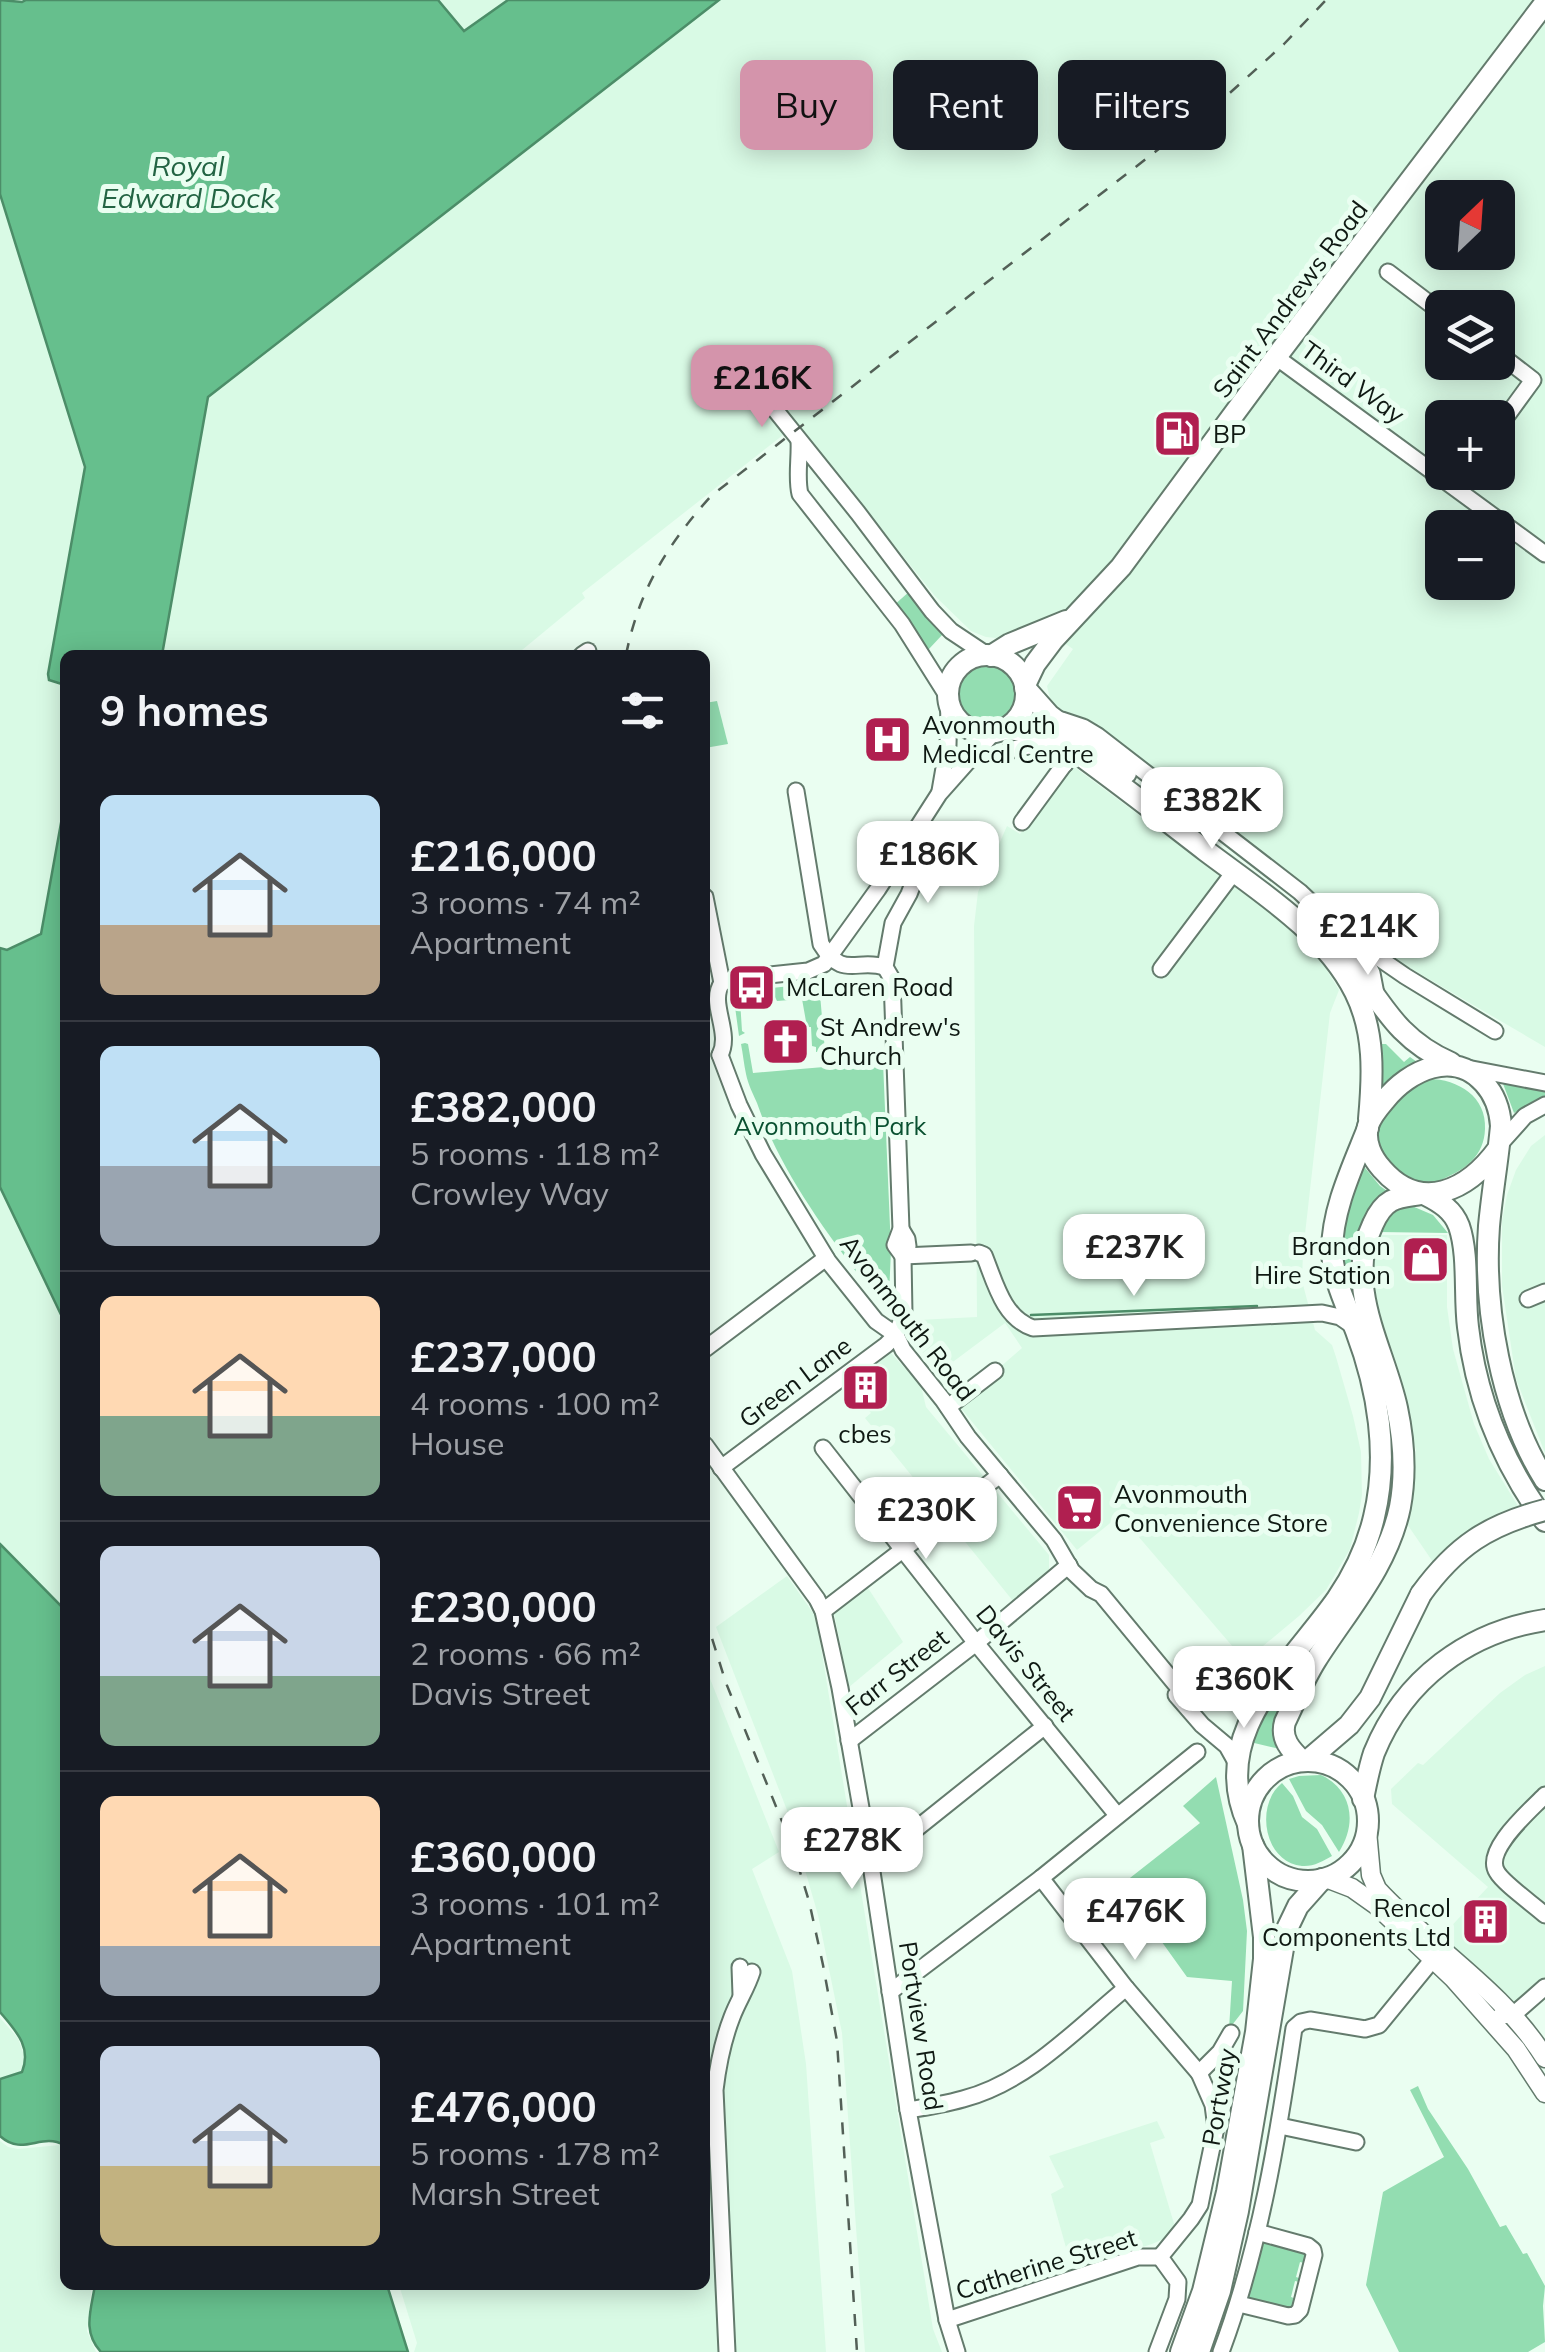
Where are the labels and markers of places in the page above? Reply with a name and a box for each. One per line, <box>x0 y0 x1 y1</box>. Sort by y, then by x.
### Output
pin: £216K <box>692 345 832 430</box>
fuel station icon: BP <box>1152 408 1204 460</box>
place label: BP <box>1213 418 1246 449</box>
place label: Avonmouth Medical Centre <box>922 709 1094 769</box>
hospital icon: Avonmouth Medical Centre <box>861 713 913 765</box>
pin: £382K <box>1142 767 1282 852</box>
pin: £186K <box>858 821 998 906</box>
pin: £214K <box>1298 893 1438 978</box>
bus stop icon: McLaren Road <box>725 961 777 1013</box>
place label: McLaren Road <box>786 971 953 1002</box>
place label: St Andrew's Church <box>820 1011 961 1071</box>
church icon: St Andrew's Church <box>759 1015 811 1067</box>
pin: £237K <box>1064 1214 1204 1299</box>
place label: Brandon Hire Station <box>1254 1230 1391 1290</box>
shop icon: Brandon Hire Station <box>1400 1234 1452 1286</box>
building icon: cbes <box>839 1362 891 1414</box>
place label: cbes <box>838 1418 892 1449</box>
pin: £230K <box>856 1477 996 1562</box>
place label: Avonmouth Convenience Store <box>1114 1478 1328 1538</box>
supermarket icon: Avonmouth Convenience Store <box>1053 1482 1105 1534</box>
pin: £360K <box>1174 1646 1314 1731</box>
pin: £278K <box>782 1807 922 1892</box>
pin: £476K <box>1065 1878 1205 1963</box>
place label: Rencol Components Ltd <box>1262 1892 1451 1952</box>
building icon: Rencol Components Ltd <box>1460 1896 1512 1948</box>

